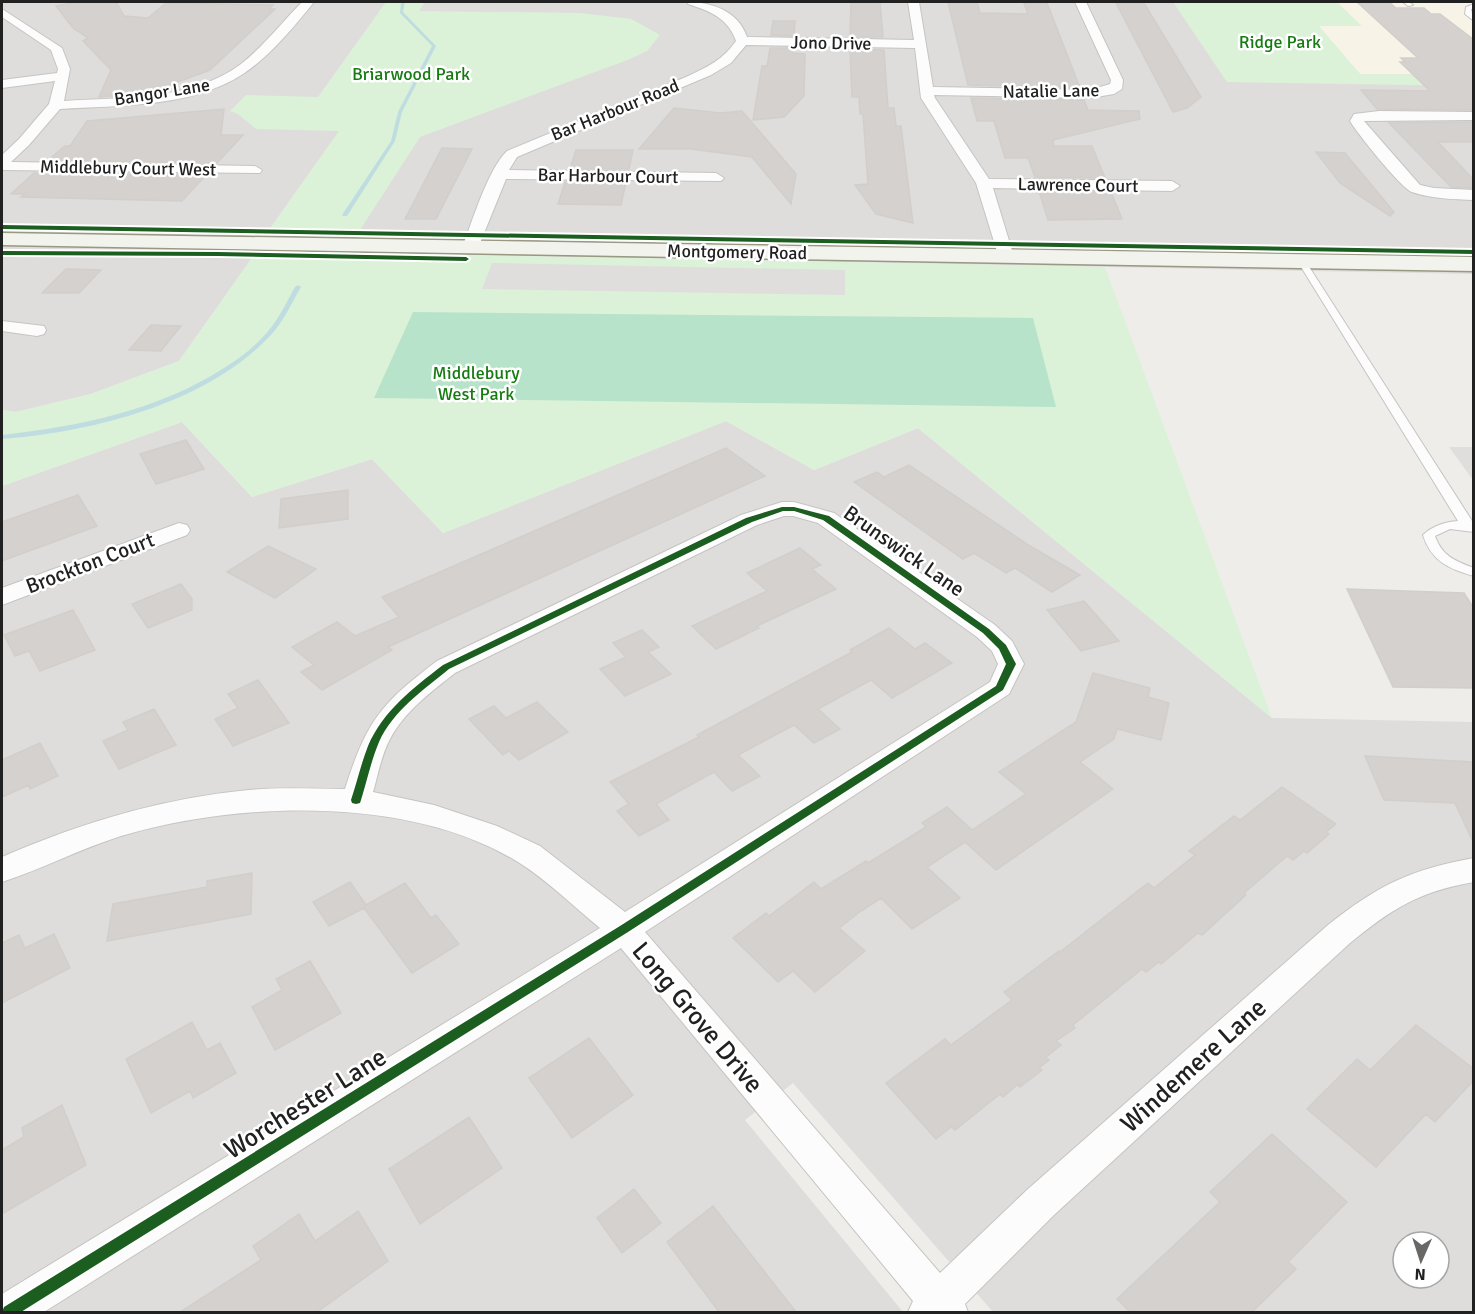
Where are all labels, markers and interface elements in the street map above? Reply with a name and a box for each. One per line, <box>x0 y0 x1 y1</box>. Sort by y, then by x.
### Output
street label: Jono Drive <box>790 31 872 55</box>
park label: Ridge Park <box>1239 31 1321 53</box>
park label: Briarwood Park <box>352 63 470 85</box>
street label: Bangor Lane <box>113 74 211 110</box>
street label: Bar Harbour Road <box>548 74 682 146</box>
street label: Natalie Lane <box>1002 79 1100 103</box>
street label: Middlebury Court West <box>40 155 216 181</box>
street label: Bar Harbour Court <box>537 164 679 188</box>
street label: Lawrence Court <box>1017 173 1139 197</box>
street label: Montgomery Road <box>667 240 807 264</box>
park label: Middlebury West Park <box>432 362 520 405</box>
street label: Brunswick Lane <box>838 500 970 602</box>
street label: Brockton Court <box>22 527 158 599</box>
street label: Long Grove Drive <box>625 936 770 1100</box>
street label: Windemere Lane <box>1114 992 1273 1140</box>
street label: Worchester Lane <box>218 1041 393 1167</box>
north arrow <box>1391 1230 1451 1290</box>
text: N <box>1414 1264 1426 1284</box>

